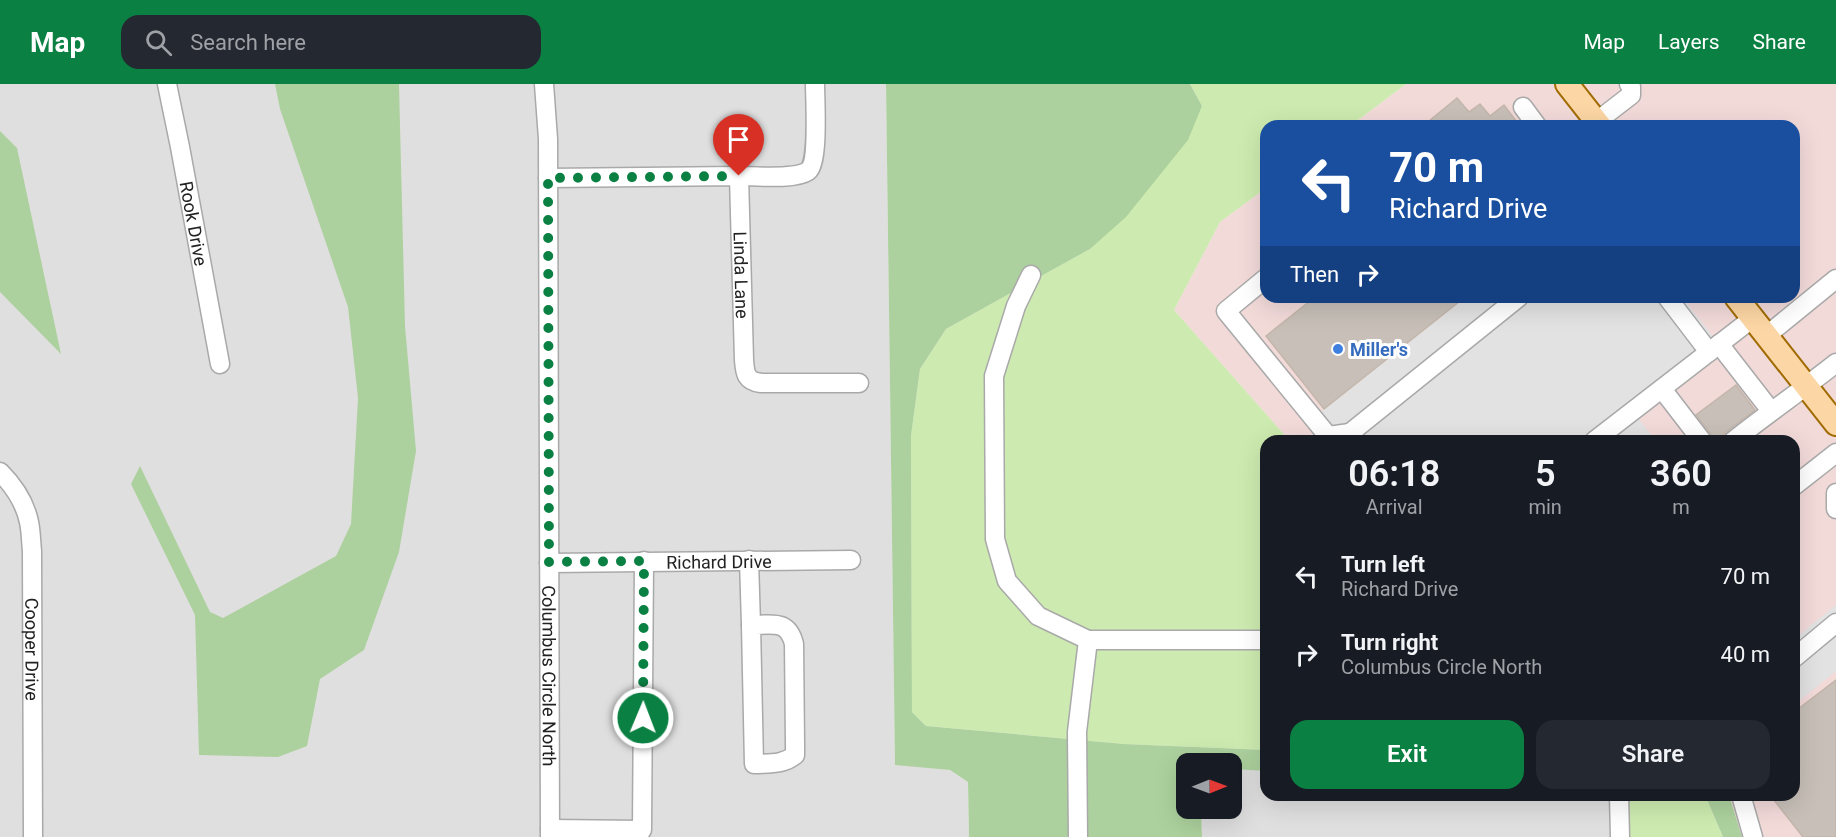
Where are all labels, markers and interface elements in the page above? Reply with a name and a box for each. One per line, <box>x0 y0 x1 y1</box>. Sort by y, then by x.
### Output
search box <box>121 15 541 69</box>
text: Map <box>30 26 85 59</box>
icon: search <box>142 26 175 59</box>
text: Search here <box>190 30 306 55</box>
text: Map <box>1583 30 1625 54</box>
text: Layers <box>1658 30 1719 54</box>
text: Share <box>1752 30 1806 54</box>
pin <box>713 114 764 176</box>
icon: arrive <box>722 123 755 156</box>
text: 70 m <box>1389 143 1484 192</box>
icon: left <box>1290 144 1368 222</box>
street label: Rook Drive <box>176 179 212 267</box>
text: Richard Drive <box>1389 193 1547 225</box>
street label: Linda Lane <box>730 231 753 319</box>
icon: right <box>1351 258 1384 291</box>
text: Then <box>1290 262 1339 287</box>
place label: Miller's <box>1350 339 1408 360</box>
marker: Miller's <box>1331 342 1345 356</box>
text: 06:18 <box>1348 453 1440 495</box>
text: 5 <box>1535 453 1555 495</box>
text: 360 <box>1650 453 1712 495</box>
text: Arrival <box>1366 495 1423 519</box>
text: min <box>1528 495 1562 519</box>
text: m <box>1672 495 1690 519</box>
street label: Richard Drive <box>666 550 772 572</box>
text: Turn left <box>1341 552 1425 577</box>
icon: left <box>1290 560 1323 593</box>
text: 70 m <box>1721 564 1770 589</box>
text: Richard Drive <box>1341 577 1458 601</box>
street label: Columbus Circle North <box>539 585 560 767</box>
street label: Cooper Drive <box>22 598 43 701</box>
text: Turn right <box>1341 630 1438 655</box>
icon: right <box>1290 638 1323 671</box>
text: 40 m <box>1721 642 1770 667</box>
text: Columbus Circle North <box>1341 655 1542 679</box>
position arrow <box>611 686 675 750</box>
button: Exit <box>1290 720 1524 789</box>
button: Share <box>1536 720 1770 789</box>
north arrow <box>1176 753 1242 819</box>
map controls <box>1176 753 1242 819</box>

